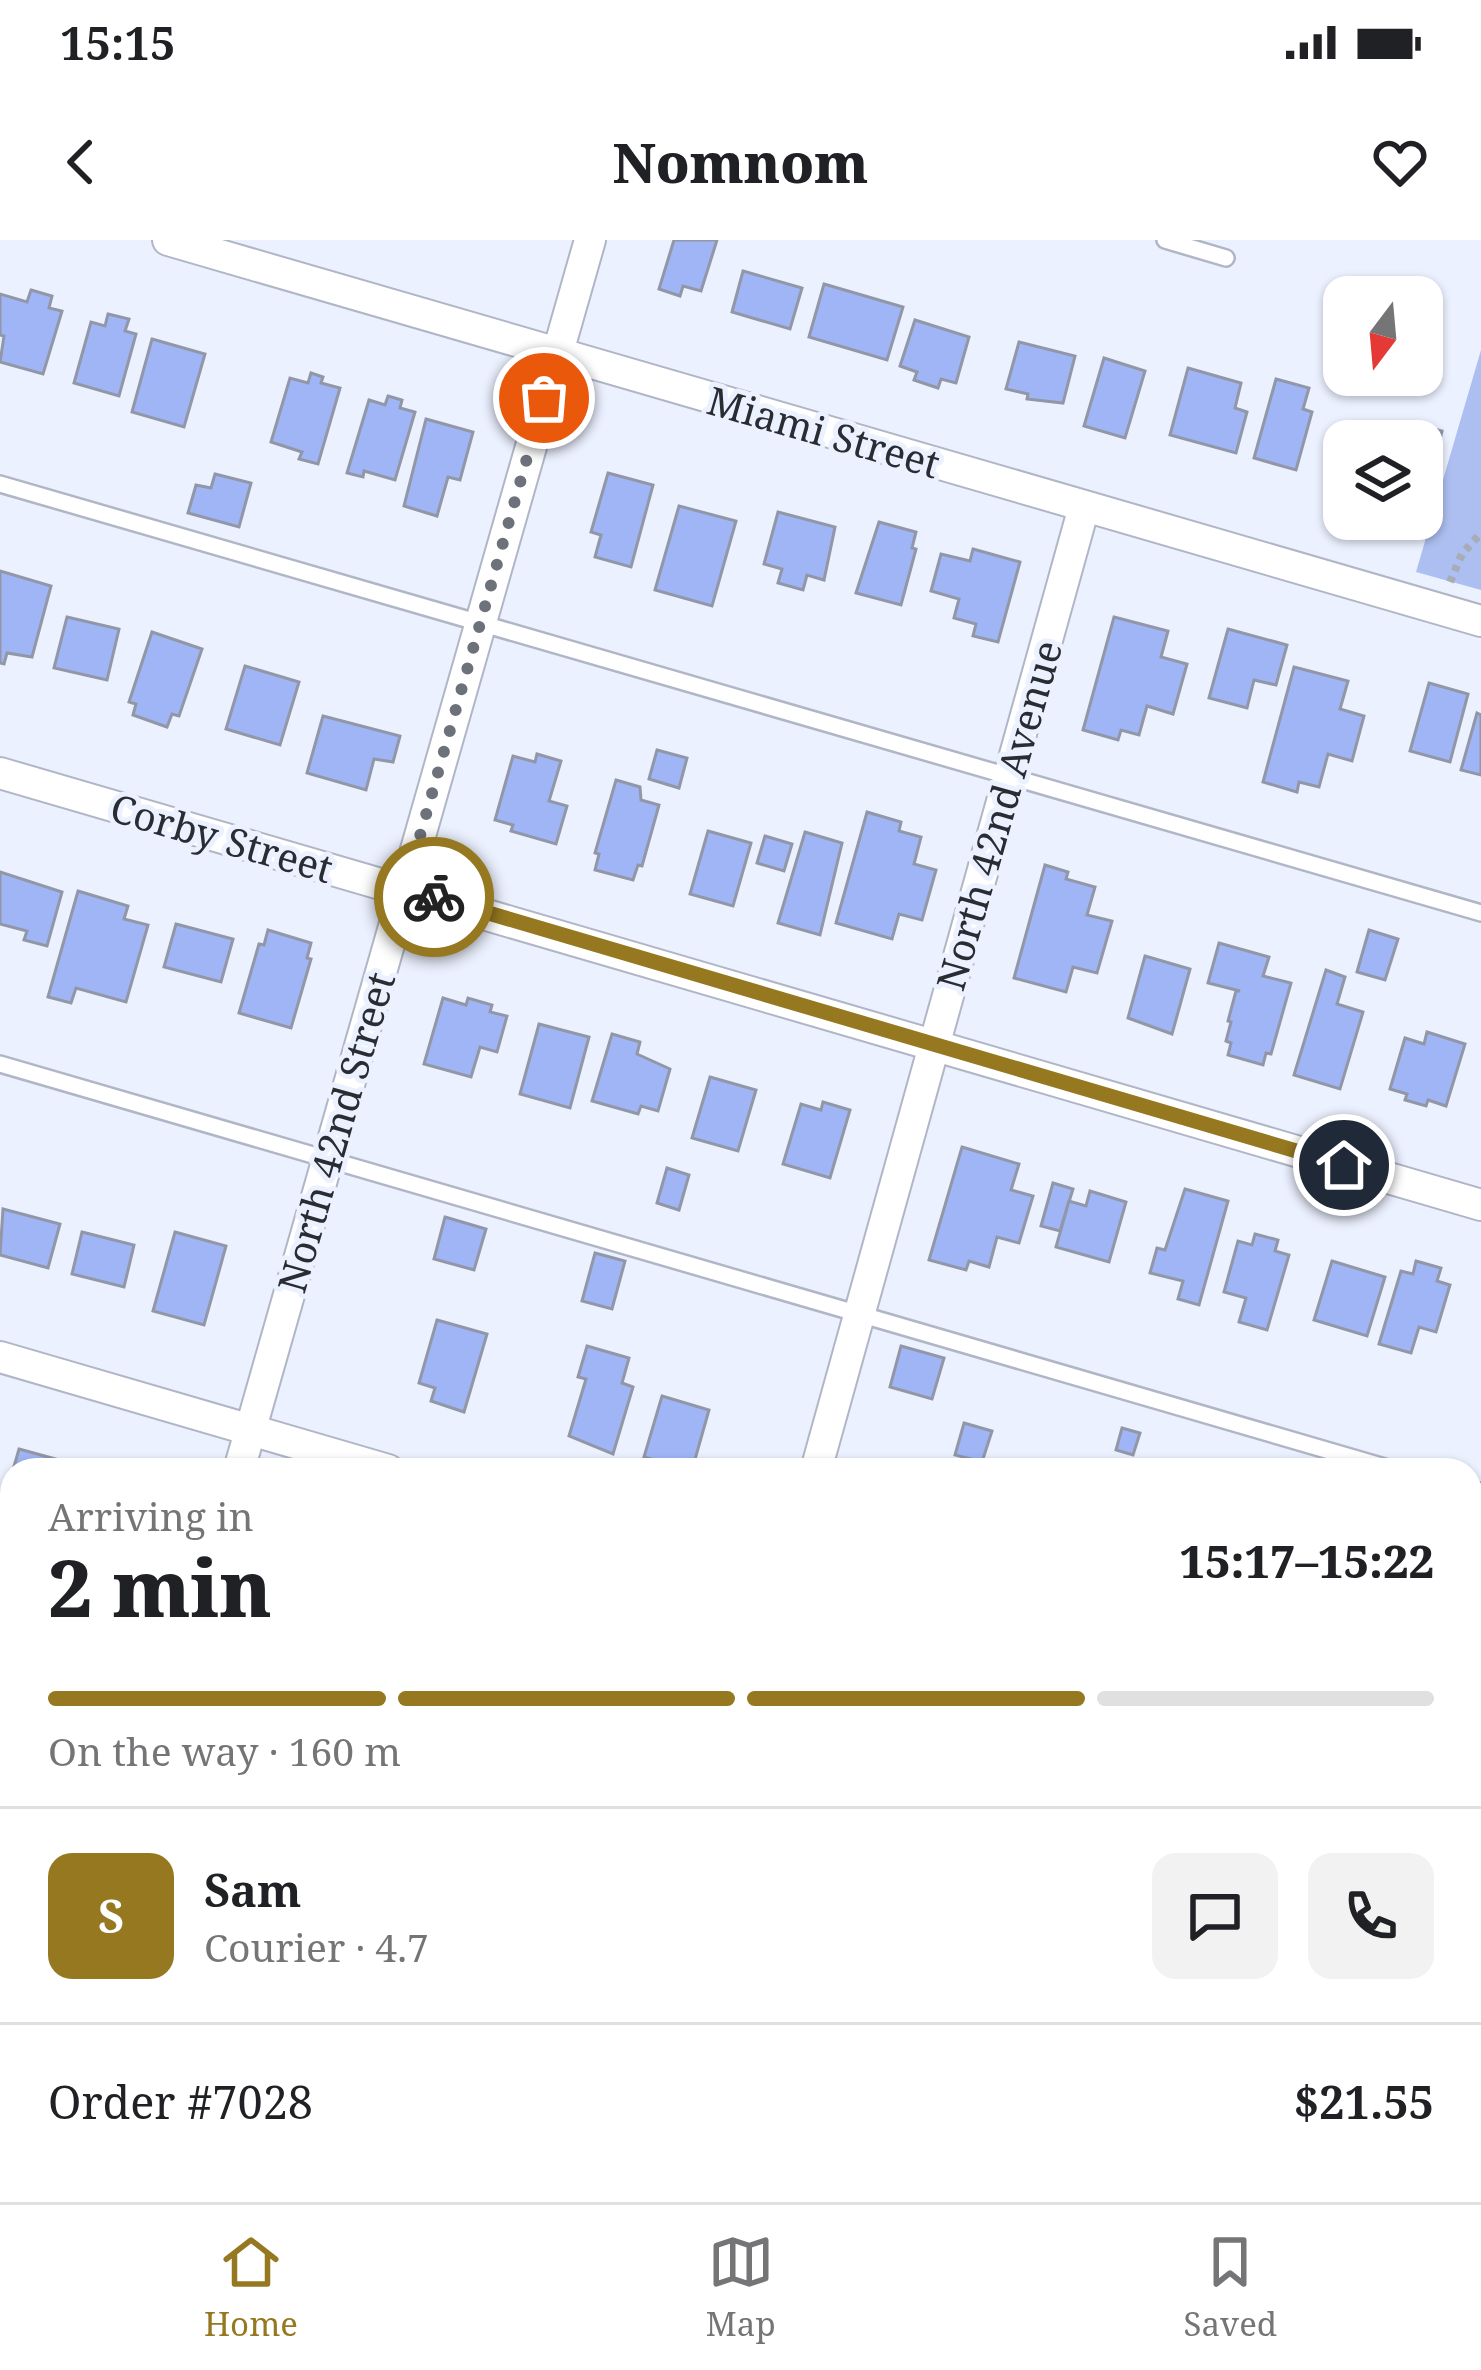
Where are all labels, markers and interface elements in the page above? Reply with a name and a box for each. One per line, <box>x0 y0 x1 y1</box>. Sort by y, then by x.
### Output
text: 15:15 <box>60 12 175 73</box>
text: Nomnom <box>613 125 868 199</box>
icon: back <box>48 129 114 195</box>
icon: heart <box>1367 129 1433 195</box>
north arrow <box>1323 276 1443 396</box>
map controls <box>1323 276 1443 540</box>
pin <box>493 347 595 449</box>
icon: bag <box>511 365 577 431</box>
street label: Miami Street <box>702 373 946 489</box>
button: layers <box>1323 420 1443 540</box>
street label: North 42nd Avenue <box>923 634 1073 996</box>
street label: Corby Street <box>105 780 339 894</box>
courier <box>374 837 494 957</box>
icon: bike <box>401 864 467 930</box>
street label: North 42nd Street <box>264 966 406 1298</box>
pin <box>1293 1114 1395 1216</box>
icon: home <box>1311 1132 1377 1198</box>
text: Arriving in <box>48 1489 254 1542</box>
text: 15:17–15:22 <box>1179 1530 1434 1591</box>
text: 2 min <box>48 1534 272 1640</box>
text: On the way · 160 m <box>48 1724 401 1777</box>
button: chat <box>1152 1853 1278 1979</box>
button: phone <box>1308 1853 1434 1979</box>
text: Sam <box>204 1859 301 1920</box>
text: S <box>98 1885 124 1946</box>
text: Courier · 4.7 <box>204 1920 429 1973</box>
text: Order #7028 <box>48 2071 313 2132</box>
text: $21.55 <box>1294 2071 1434 2132</box>
tab: Home <box>204 2229 298 2346</box>
tab: Map <box>706 2229 776 2346</box>
tab: Saved <box>1184 2229 1277 2346</box>

